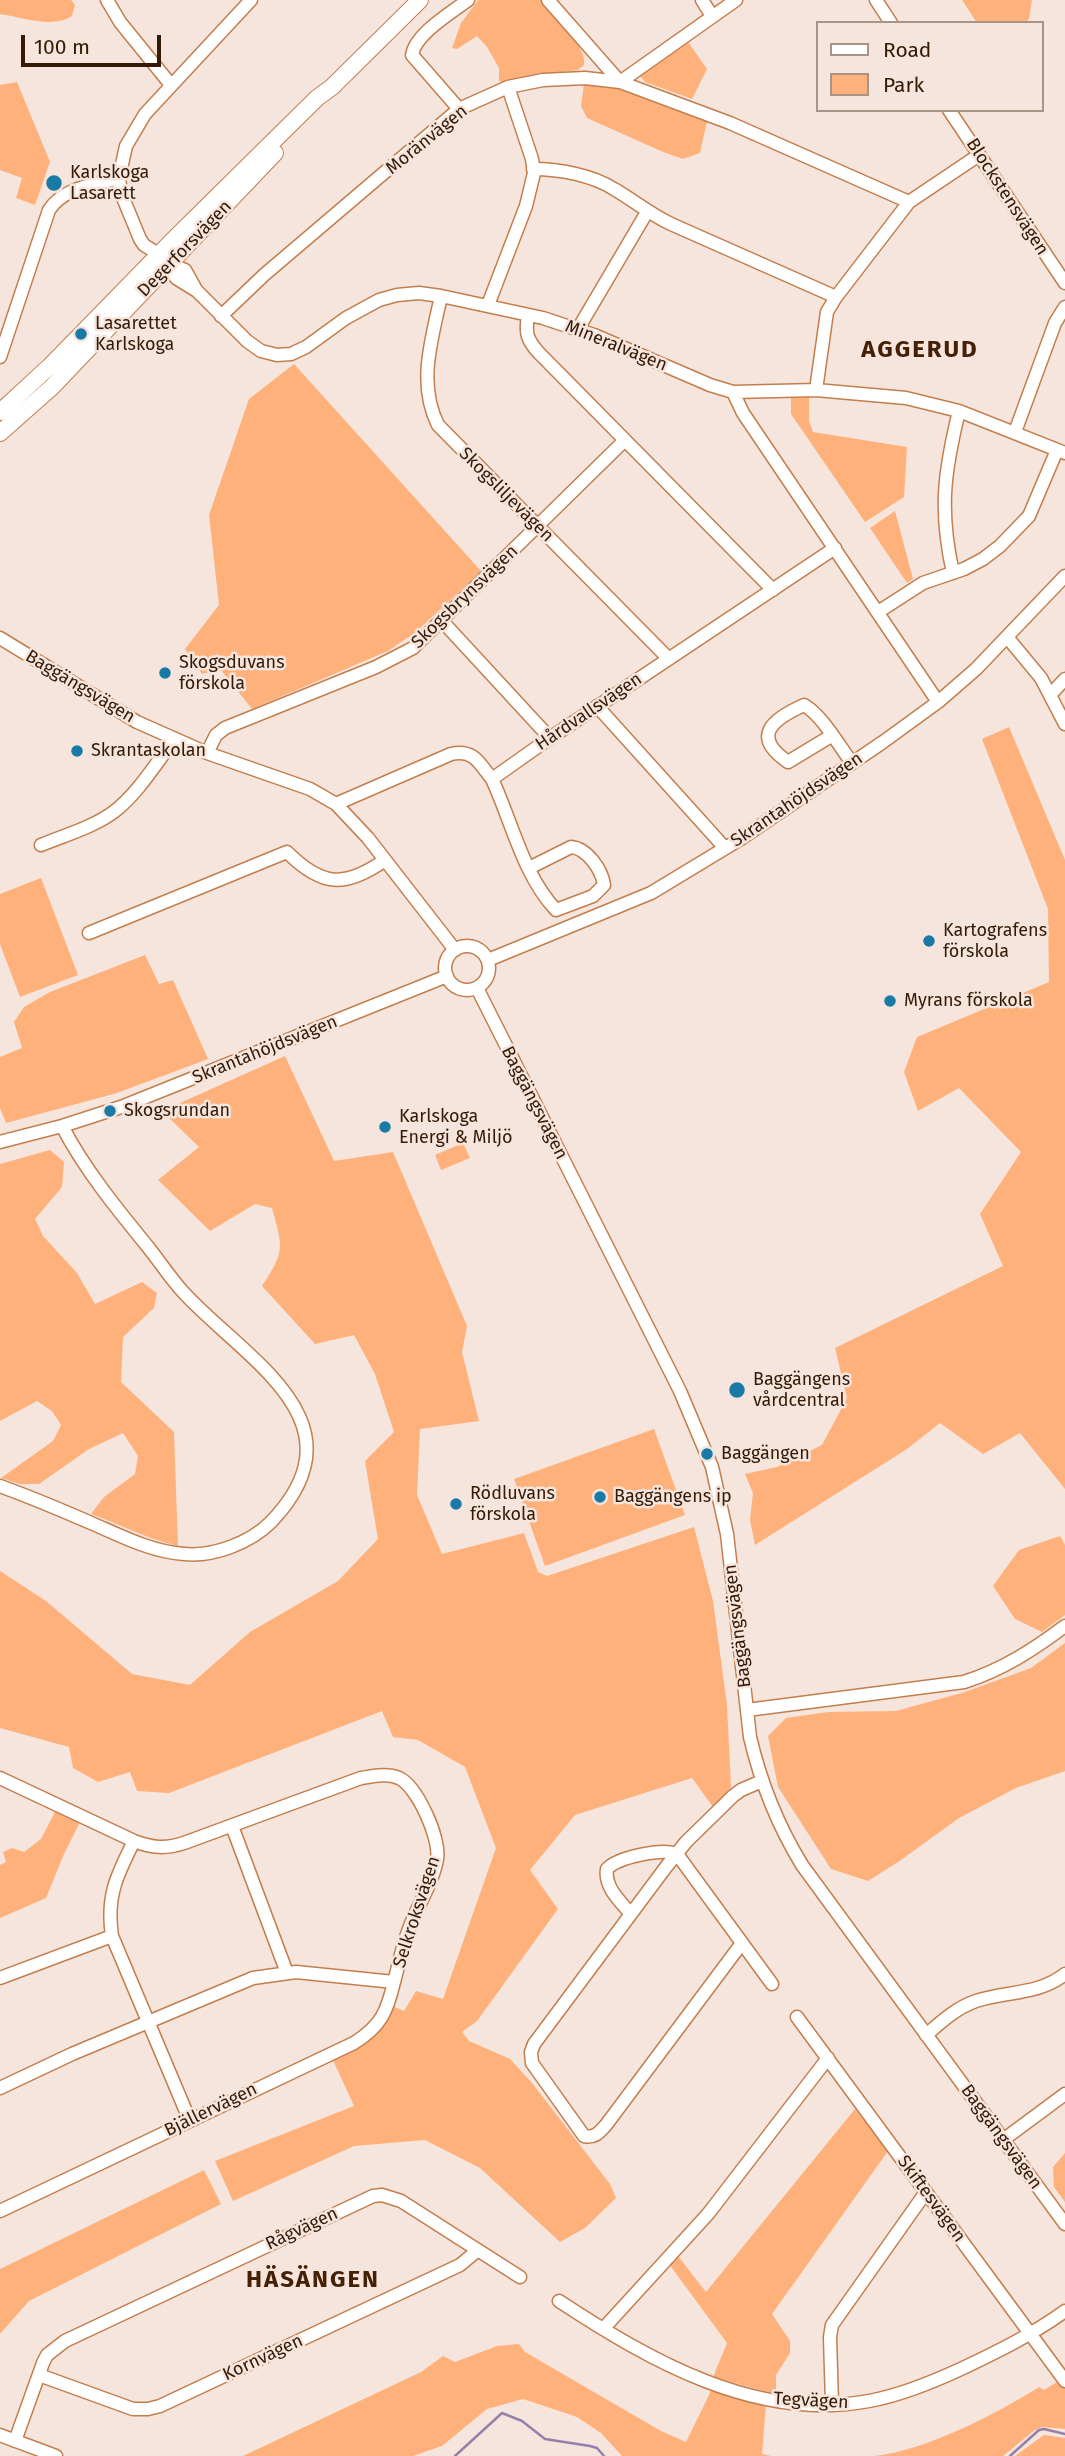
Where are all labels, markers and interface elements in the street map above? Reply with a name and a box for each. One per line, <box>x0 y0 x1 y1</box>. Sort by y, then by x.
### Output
scale bar <box>24 21 164 65</box>
legend <box>816 21 1044 112</box>
text: 100 m <box>34 34 90 60</box>
text: Road <box>883 37 931 63</box>
text: Park <box>883 72 924 98</box>
street label: Moränvägen <box>382 101 472 179</box>
street label: Blockstensvägen <box>961 134 1053 260</box>
place label: Karlskoga Lasarett <box>70 162 149 204</box>
marker: Karlskoga Lasarett <box>44 173 64 193</box>
street label: Degerforsvägen <box>133 196 237 302</box>
place label: Lasarettet Karlskoga <box>95 313 177 356</box>
street label: Mineralvägen <box>562 316 670 376</box>
marker: Lasarettet Karlskoga <box>73 326 89 342</box>
district label: AGGERUD <box>862 336 978 364</box>
street label: Skogsliljevägen <box>454 443 558 547</box>
street label: Skogsbrynsvägen <box>407 541 523 653</box>
street label: Baggängsvägen <box>21 646 139 728</box>
place label: Skogsduvans förskola <box>179 652 285 694</box>
marker: Skogsduvans förskola <box>157 665 173 681</box>
street label: Hårdvallsvägen <box>532 668 646 756</box>
place label: Skrantaskolan <box>91 740 206 762</box>
marker: Skrantaskolan <box>69 743 85 759</box>
street label: Skrantahöjdsvägen <box>727 748 867 852</box>
place label: Kartografens förskola <box>943 920 1047 962</box>
marker: Kartografens förskola <box>921 933 937 949</box>
place label: Myrans förskola <box>904 990 1033 1012</box>
marker: Myrans förskola <box>882 993 898 1009</box>
street label: Skrantahöjdsvägen <box>189 1011 341 1089</box>
street label: Baggängsvägen <box>496 1043 572 1163</box>
place label: Skogsrundan <box>124 1100 230 1122</box>
marker: Skogsrundan <box>102 1103 118 1119</box>
place label: Karlskoga Energi & Miljö <box>399 1106 512 1148</box>
marker: Karlskoga Energi & Miljö <box>377 1119 393 1135</box>
place label: Baggängens vårdcentral <box>753 1369 850 1412</box>
marker: Baggängens vårdcentral <box>727 1380 747 1400</box>
place label: Baggängen <box>721 1443 810 1465</box>
marker: Baggängen <box>699 1446 715 1462</box>
place label: Rödluvans förskola <box>470 1483 555 1526</box>
place label: Baggängens ip <box>614 1486 732 1508</box>
marker: Baggängens ip <box>592 1489 608 1505</box>
marker: Rödluvans förskola <box>448 1496 464 1512</box>
street label: Baggängsvägen <box>720 1563 756 1689</box>
street label: Selkroksvägen <box>389 1854 445 1970</box>
street label: Bjällervägen <box>161 2078 261 2142</box>
street label: Baggängsvägen <box>956 2080 1046 2194</box>
street label: Skiftesvägen <box>892 2151 970 2247</box>
street label: Rågvägen <box>262 2203 342 2255</box>
district label: HÄSÄNGEN <box>247 2266 379 2294</box>
street label: Kornvägen <box>220 2330 306 2386</box>
street label: Tegvägen <box>773 2388 849 2414</box>

